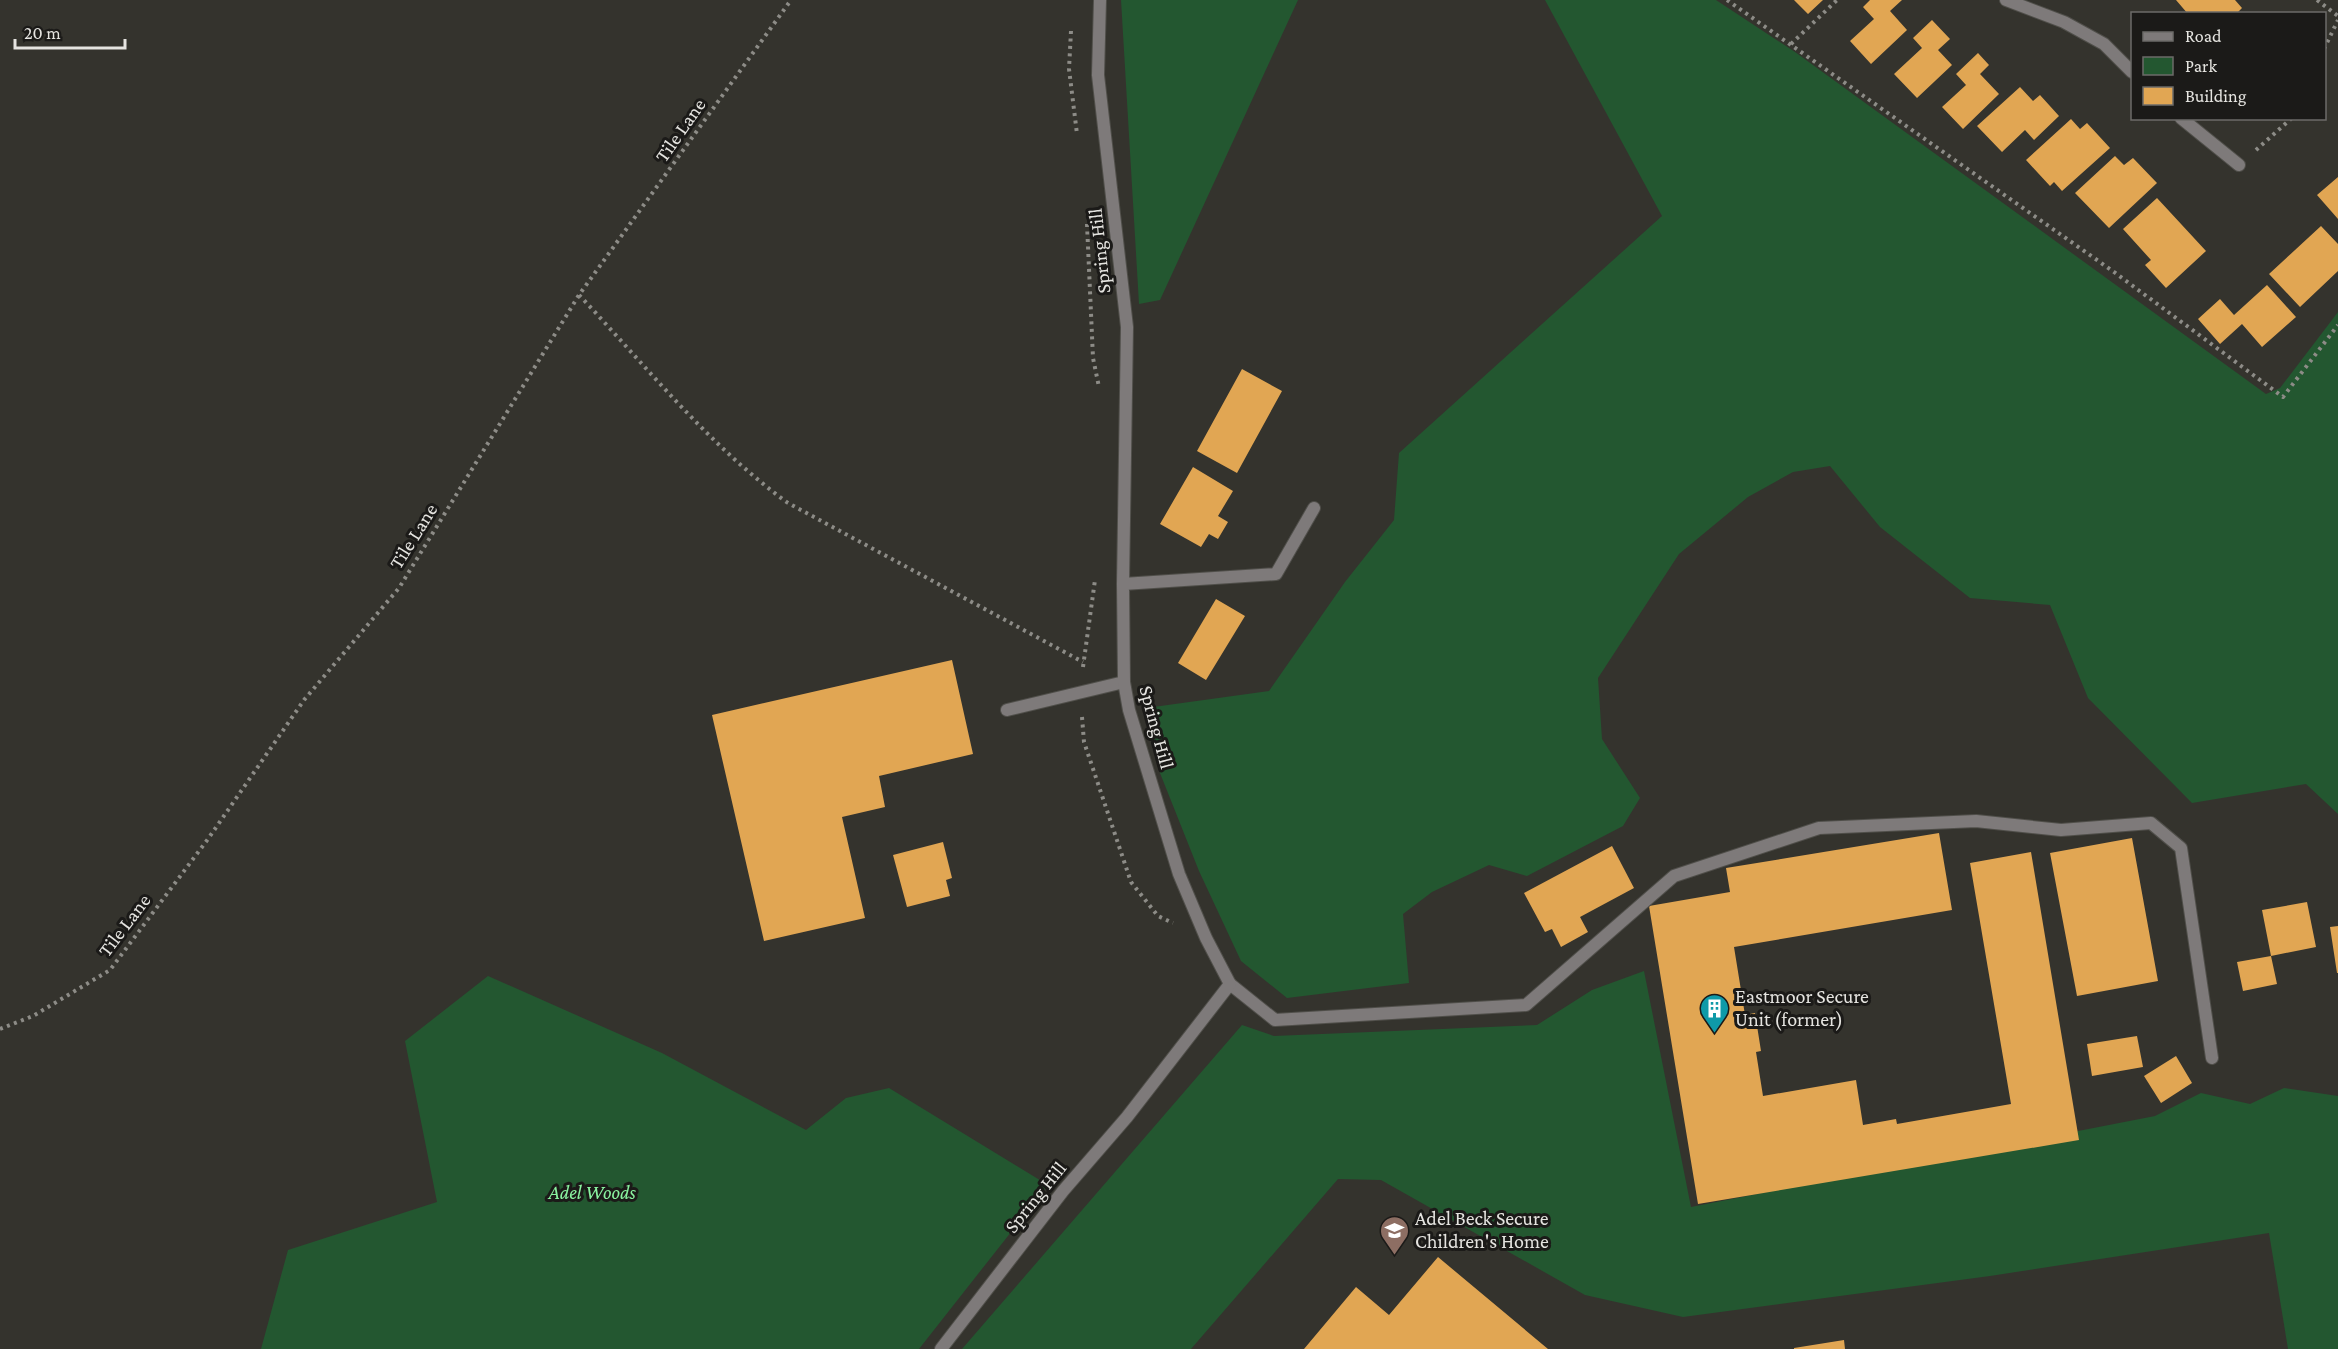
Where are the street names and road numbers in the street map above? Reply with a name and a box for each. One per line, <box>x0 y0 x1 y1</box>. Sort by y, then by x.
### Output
street label: Tile Lane <box>650 94 710 166</box>
street label: Spring Hill <box>1084 207 1115 295</box>
street label: Tile Lane <box>384 499 442 573</box>
street label: Spring Hill <box>1134 683 1179 771</box>
street label: Tile Lane <box>93 889 155 961</box>
street label: Spring Hill <box>1000 1157 1071 1238</box>

